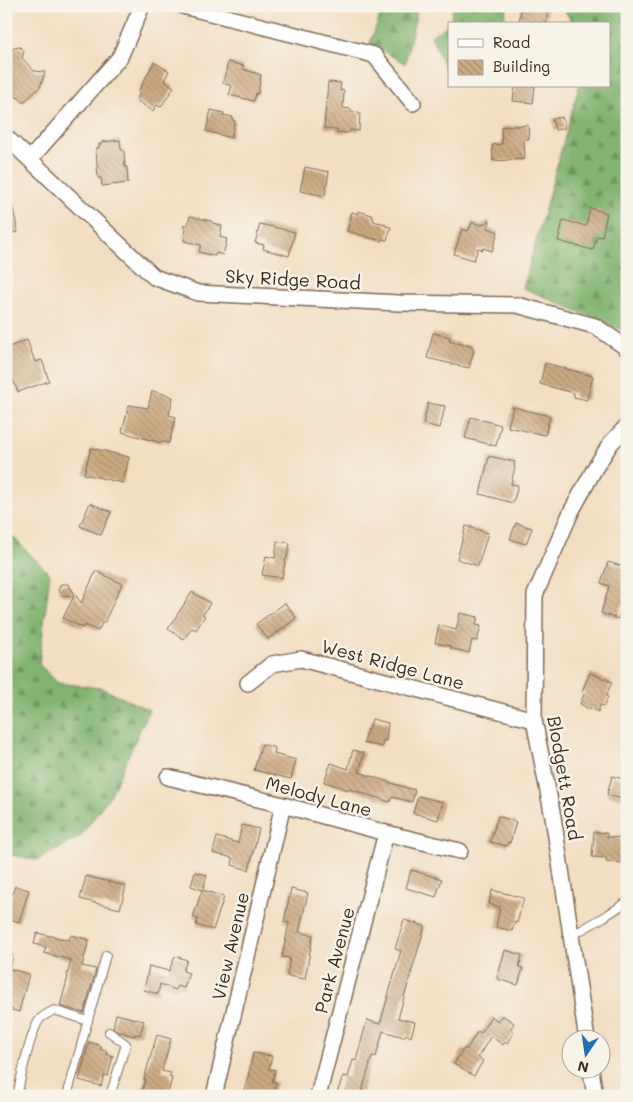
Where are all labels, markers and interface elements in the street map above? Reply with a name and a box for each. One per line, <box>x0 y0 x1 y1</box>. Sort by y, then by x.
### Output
legend <box>448 22 610 88</box>
text: Road <box>493 32 530 52</box>
text: Building <box>493 56 550 76</box>
street label: Sky Ridge Road <box>225 263 361 295</box>
street label: West Ridge Lane <box>319 633 467 695</box>
street label: Blodgett Road <box>542 714 588 842</box>
street label: Melody Lane <box>263 770 375 822</box>
street label: View Avenue <box>206 890 254 1002</box>
street label: Park Avenue <box>308 904 360 1016</box>
north arrow <box>560 1030 610 1080</box>
text: N <box>576 1057 590 1078</box>

